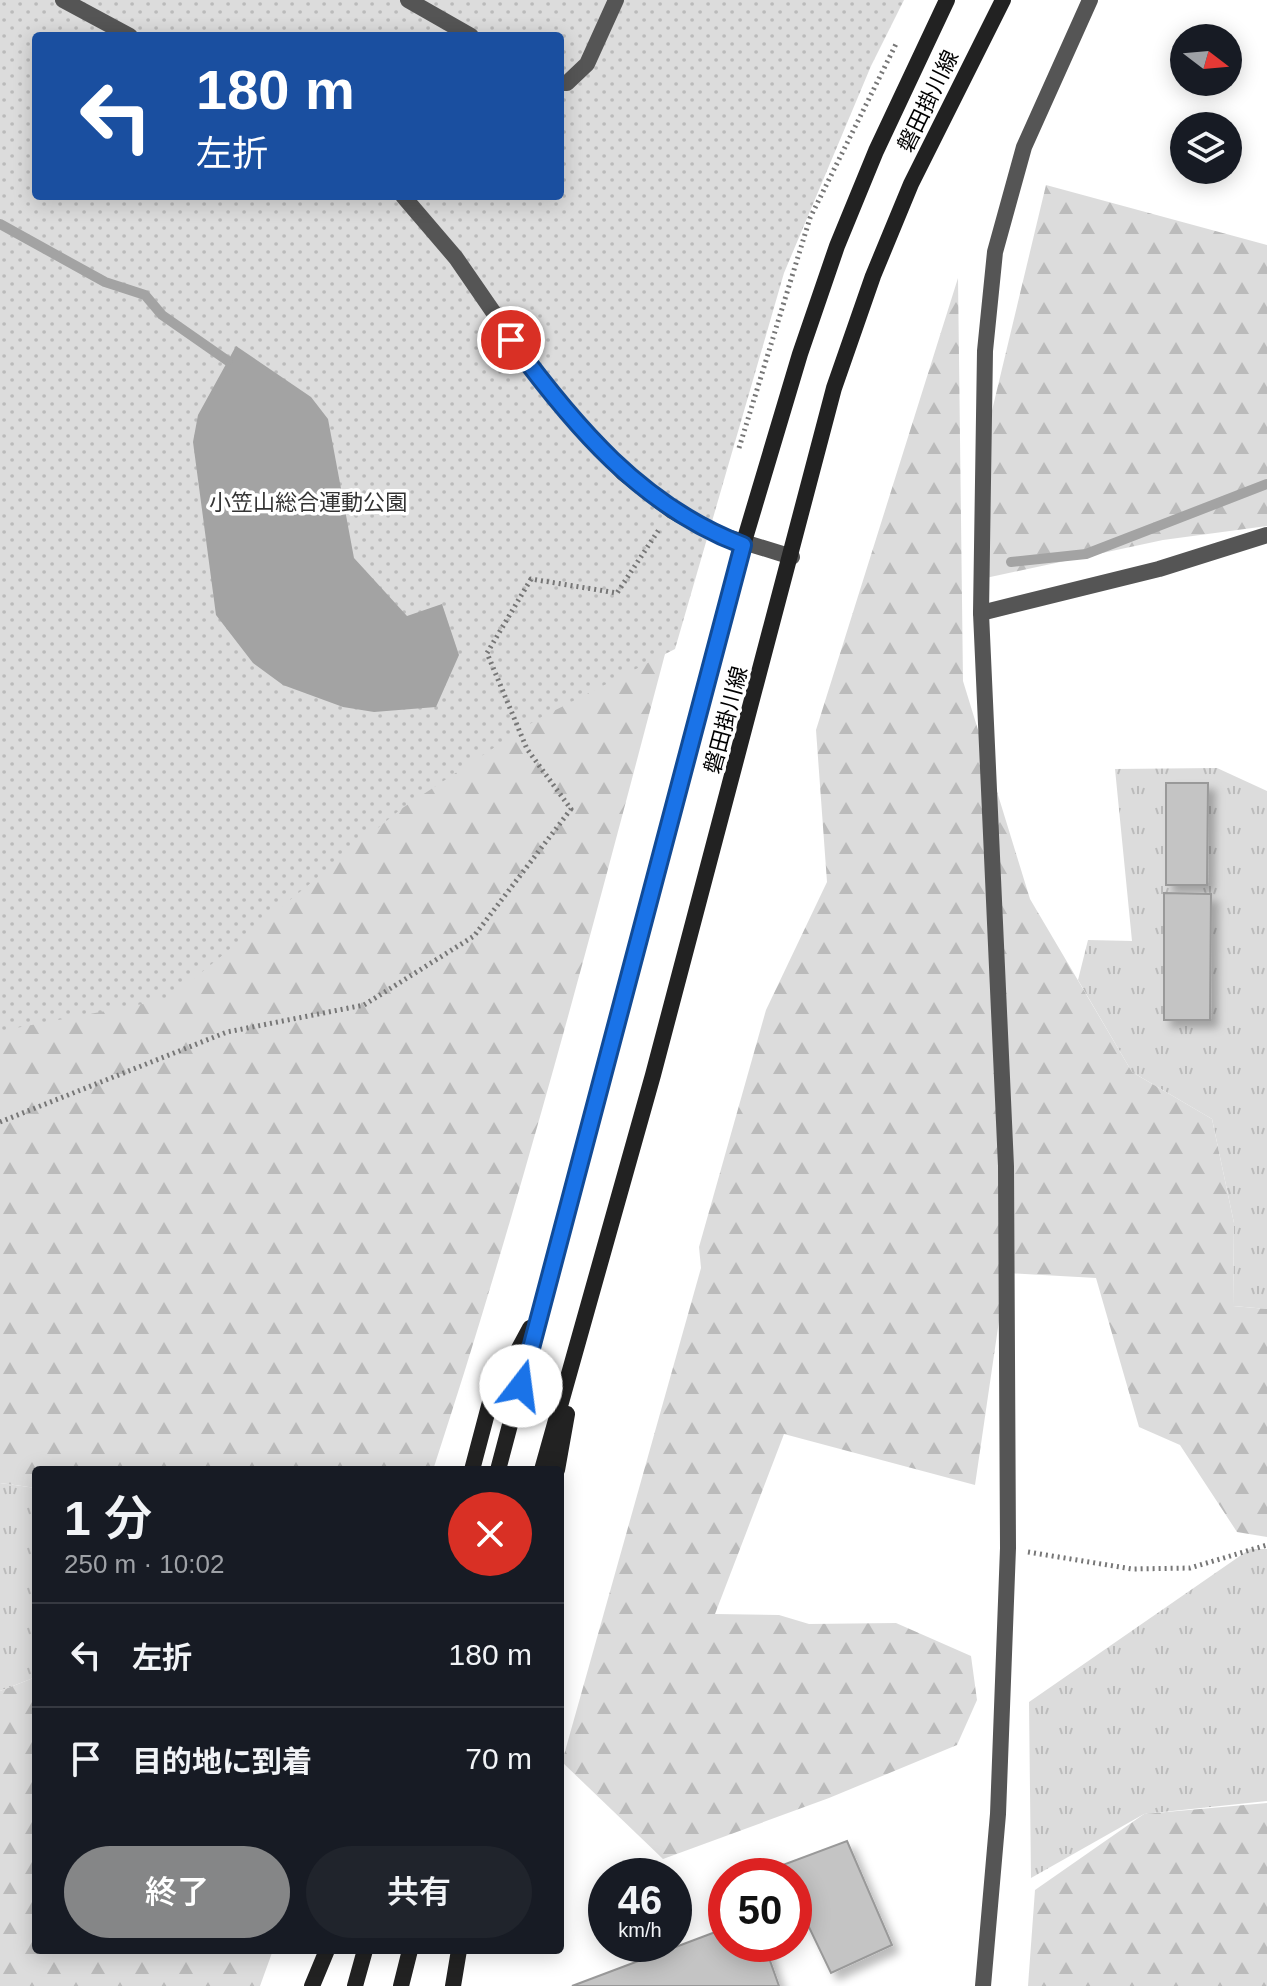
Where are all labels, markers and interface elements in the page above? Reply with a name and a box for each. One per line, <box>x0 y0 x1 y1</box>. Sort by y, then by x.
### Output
north arrow <box>1170 24 1242 96</box>
map controls <box>1170 24 1242 184</box>
street label: 磐田掛川線 <box>893 46 963 156</box>
text: 180 m <box>196 58 355 121</box>
icon: left <box>64 64 168 168</box>
button: layers <box>1170 112 1242 184</box>
text: 左折 <box>196 133 268 174</box>
pin <box>477 306 545 374</box>
icon: arrive <box>489 318 533 362</box>
park label: 小笠山総合運動公園 <box>209 490 407 515</box>
street label: 磐田掛川線 <box>700 664 752 776</box>
position arrow <box>479 1344 563 1428</box>
text: 1 分 <box>64 1492 152 1545</box>
button: close <box>448 1492 532 1576</box>
text: 250 m · 10:02 <box>64 1549 224 1579</box>
icon: left <box>64 1633 108 1677</box>
text: 180 m <box>449 1638 532 1671</box>
text: 左折 <box>132 1641 192 1674</box>
icon: arrive <box>64 1737 108 1781</box>
text: 70 m <box>465 1742 532 1775</box>
text: 目的地に到着 <box>132 1745 312 1778</box>
button: 終了 <box>64 1846 290 1938</box>
button: 共有 <box>306 1846 532 1938</box>
speed limit sign: 50 <box>708 1858 812 1962</box>
text: 46 <box>618 1878 662 1922</box>
text: km/h <box>618 1919 662 1941</box>

